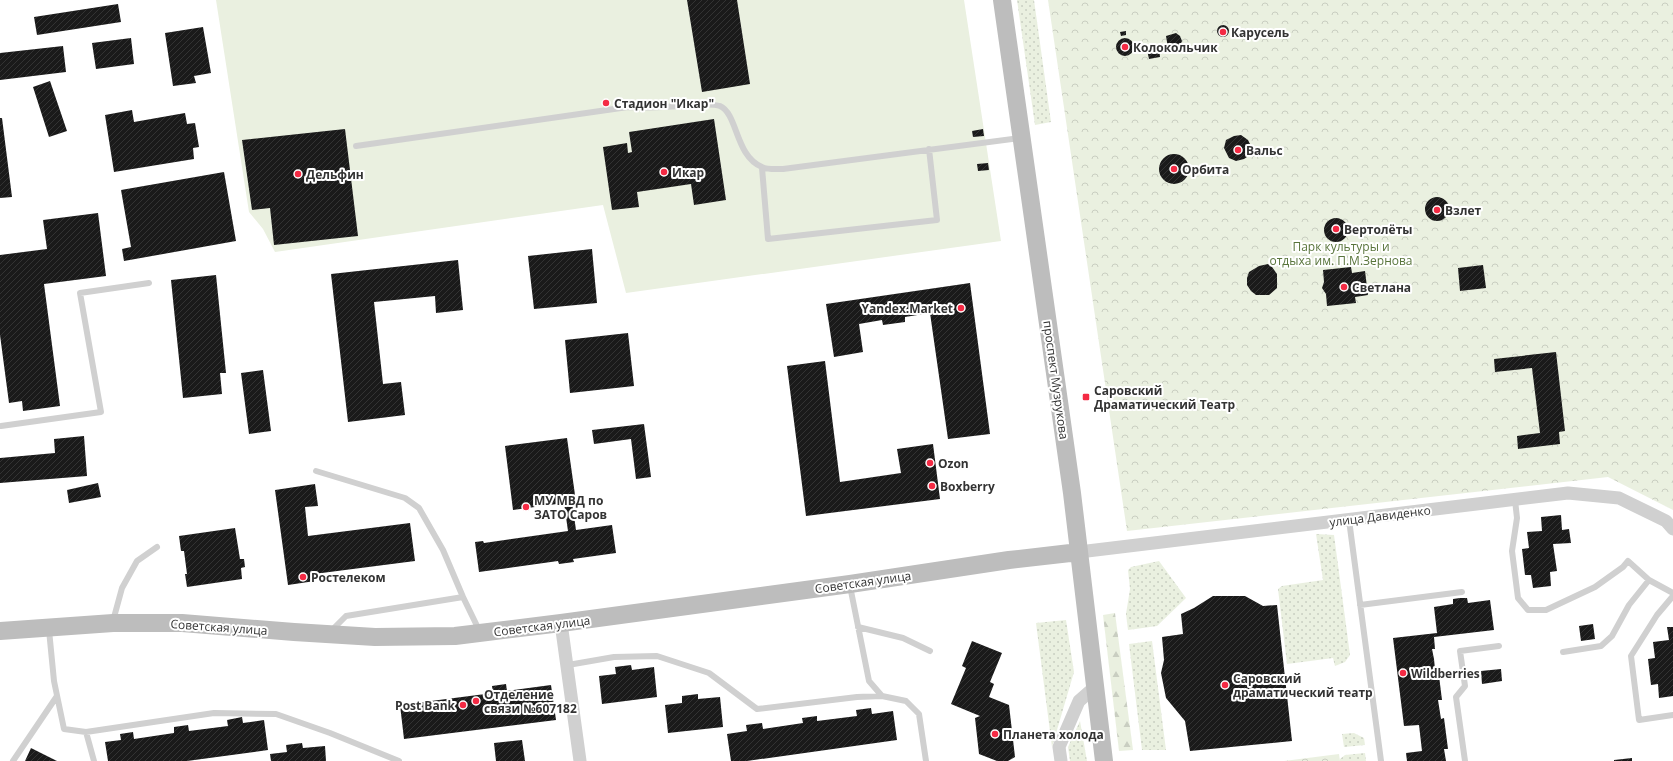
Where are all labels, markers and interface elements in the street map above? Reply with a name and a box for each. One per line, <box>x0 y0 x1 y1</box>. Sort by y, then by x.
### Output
place label: Карусель <box>1231 24 1289 41</box>
marker: Карусель <box>1218 27 1228 37</box>
place label: Колокольчик <box>1133 39 1218 56</box>
marker: Колокольчик <box>1120 42 1130 52</box>
place label: Стадион "Икар" <box>614 95 714 112</box>
marker: Стадион "Икар" <box>601 98 611 108</box>
place label: Вальс <box>1246 142 1283 159</box>
marker: Вальс <box>1233 145 1243 155</box>
place label: Орбита <box>1182 161 1229 178</box>
place label: Икар <box>672 164 705 181</box>
marker: Орбита <box>1169 164 1179 174</box>
place label: Дельфин <box>306 166 364 183</box>
marker: Икар <box>659 167 669 177</box>
marker: Дельфин <box>293 169 303 179</box>
place label: Взлет <box>1445 202 1482 219</box>
marker: Взлет <box>1432 205 1442 215</box>
place label: Вертолёты <box>1344 221 1412 238</box>
marker: Вертолёты <box>1331 224 1341 234</box>
park label: Парк культуры и отдыха им. П.М.Зернова <box>1269 238 1413 269</box>
place label: Светлана <box>1352 279 1411 296</box>
marker: Светлана <box>1339 282 1349 292</box>
place label: Yandex.Market <box>862 300 953 317</box>
marker: Yandex.Market <box>956 303 966 313</box>
street label: проспект Музрукова <box>1039 319 1073 441</box>
place label: Саровский Драматический Театр <box>1094 382 1236 413</box>
marker: Саровский Драматический Театр <box>1081 392 1091 402</box>
place label: Ozon <box>938 455 969 472</box>
marker: Ozon <box>925 458 935 468</box>
place label: Boxberry <box>940 478 995 495</box>
marker: Boxberry <box>927 481 937 491</box>
place label: МУ МВД по ЗАТО Саров <box>534 492 607 523</box>
street label: улица Давиденко <box>1328 501 1432 531</box>
marker: МУ МВД по ЗАТО Саров <box>521 502 531 512</box>
street label: Советская улица <box>814 567 912 597</box>
place label: Ростелеком <box>311 569 386 586</box>
marker: Ростелеком <box>298 572 308 582</box>
street label: Советская улица <box>493 612 591 640</box>
street label: Советская улица <box>170 615 268 639</box>
place label: Wildberries <box>1411 665 1480 682</box>
marker: Wildberries <box>1398 668 1408 678</box>
place label: Саровский драматический театр <box>1233 670 1373 701</box>
marker: Саровский драматический театр <box>1220 680 1230 690</box>
place label: Отделение связи №607182 <box>484 686 577 717</box>
marker: Отделение связи №607182 <box>471 696 481 706</box>
place label: Post Bank <box>395 697 456 714</box>
marker: Post Bank <box>458 700 468 710</box>
place label: Планета холода <box>1003 726 1104 743</box>
marker: Планета холода <box>990 729 1000 739</box>

